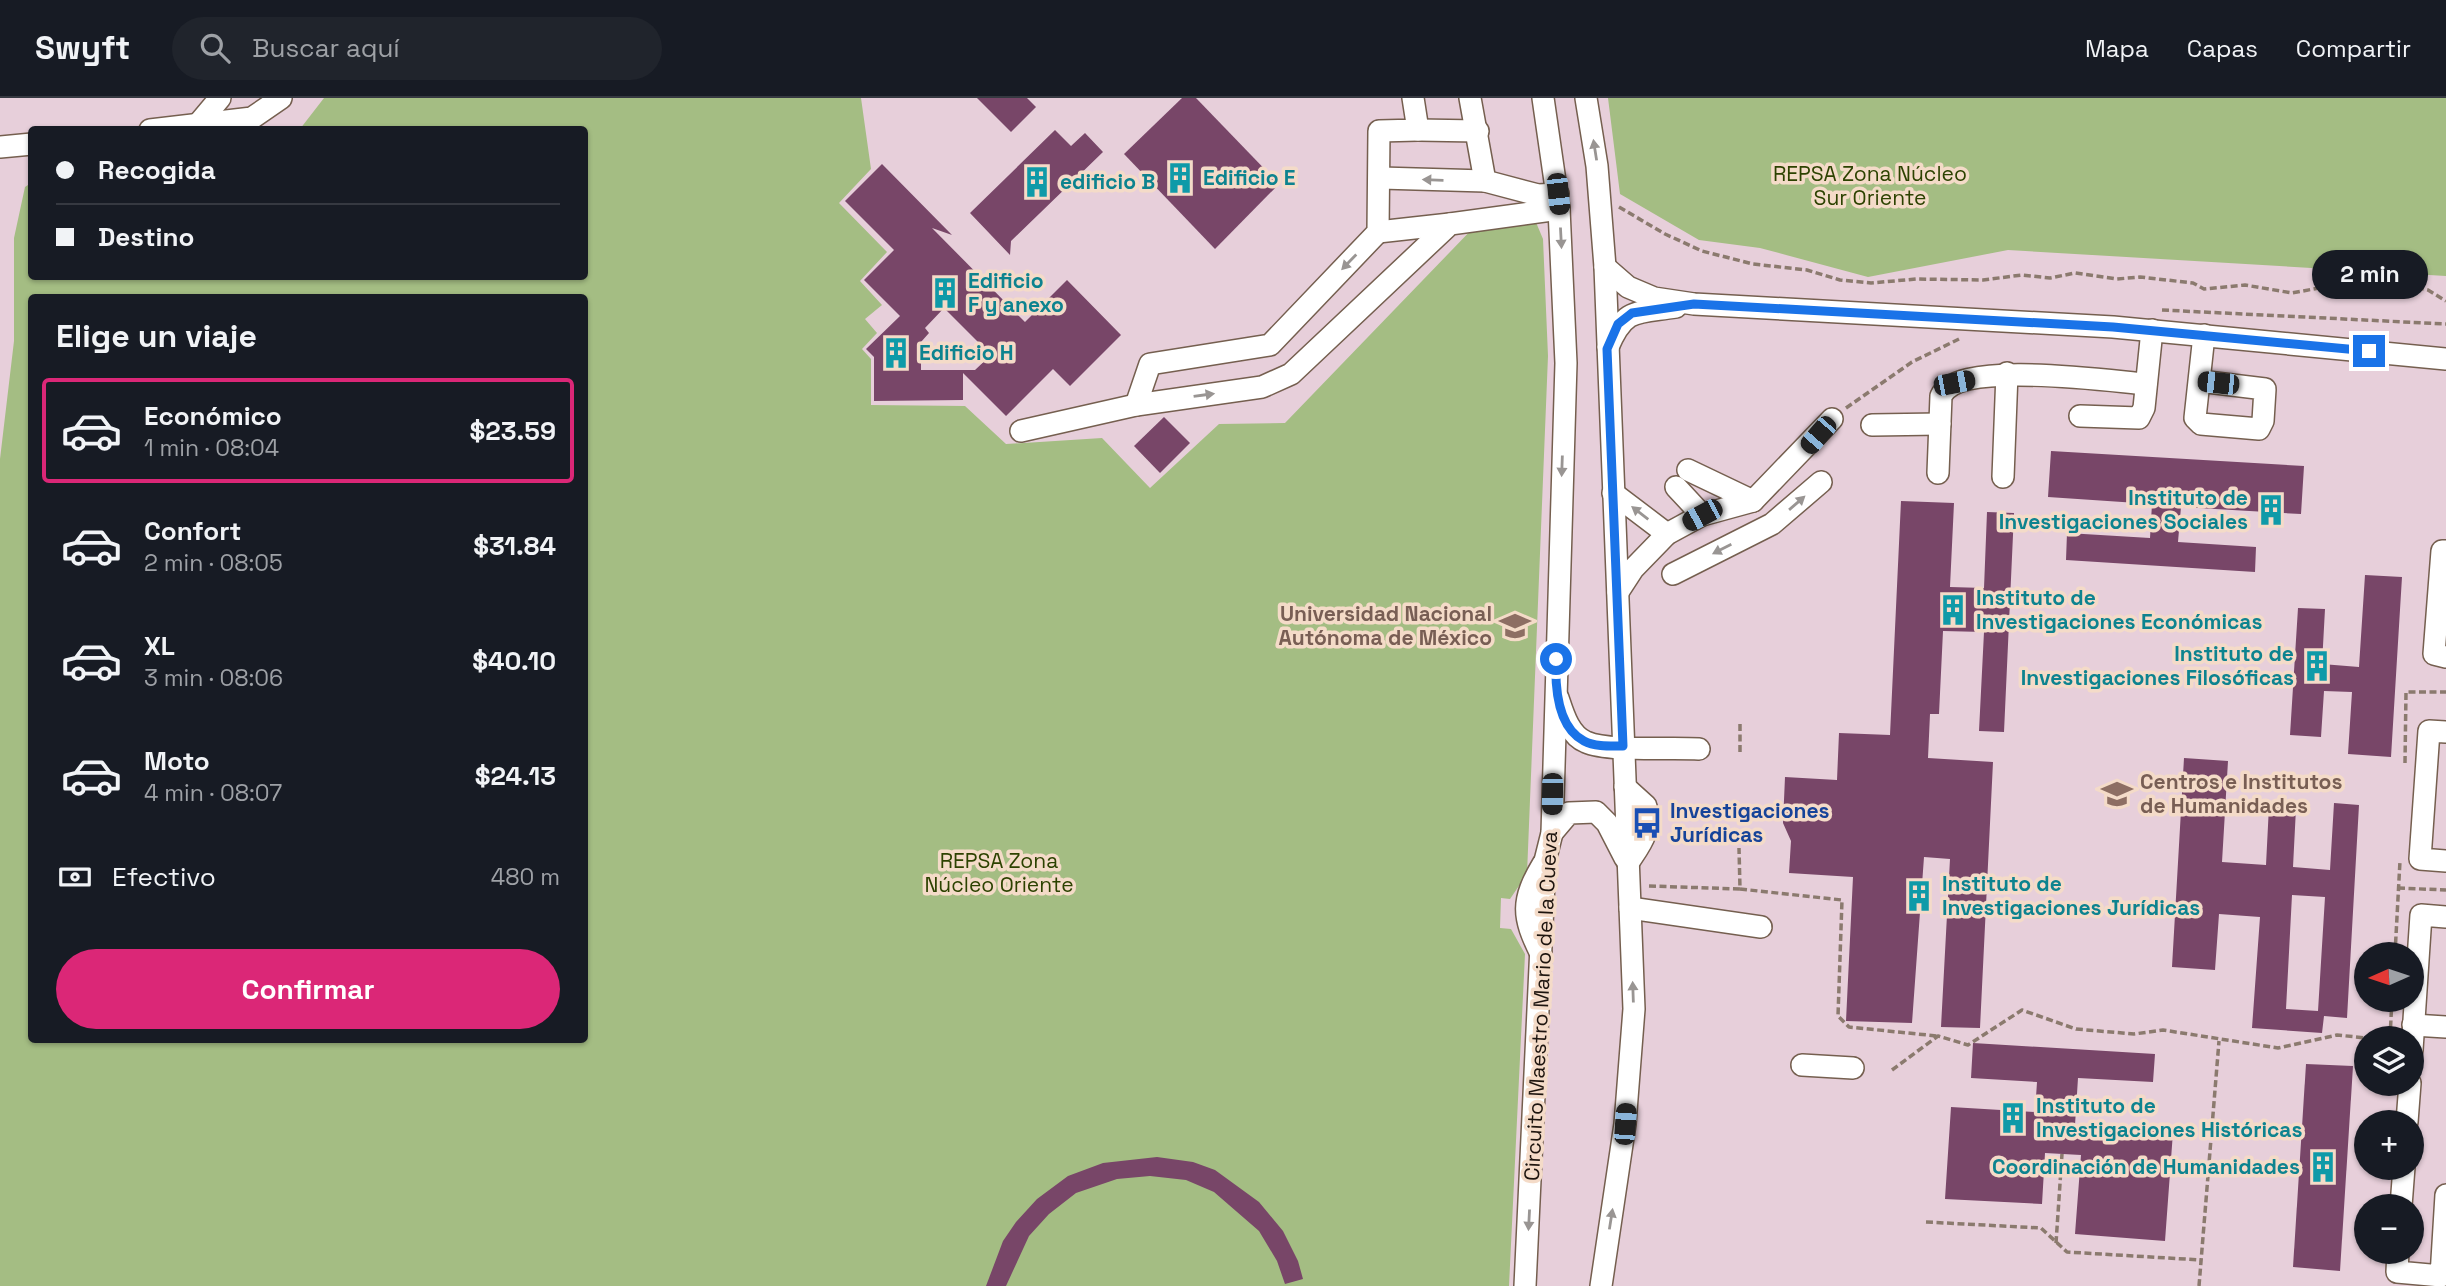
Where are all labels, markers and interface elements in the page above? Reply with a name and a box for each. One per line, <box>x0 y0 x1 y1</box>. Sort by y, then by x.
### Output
search box <box>172 17 662 80</box>
text: Swyft <box>35 27 130 69</box>
icon: search <box>196 29 234 67</box>
text: Buscar aquí <box>252 31 400 65</box>
text: Mapa <box>2085 33 2149 64</box>
text: Capas <box>2187 33 2258 64</box>
text: Compartir <box>2296 33 2411 64</box>
one-way arrow <box>1589 139 1600 161</box>
text: Recogida <box>98 153 216 187</box>
park label: REPSA Zona Núcleo Sur Oriente <box>1773 160 1967 211</box>
building icon: Edificio E <box>1163 161 1197 195</box>
place label: Edificio E <box>1203 164 1295 191</box>
building icon: edificio B <box>1020 165 1054 199</box>
place label: edificio B <box>1060 168 1155 195</box>
car <box>1546 172 1571 216</box>
one-way arrow <box>1422 174 1444 185</box>
text: Destino <box>98 220 194 254</box>
one-way arrow <box>1556 228 1567 250</box>
callout: 2 min <box>2311 250 2427 299</box>
one-way arrow <box>1340 254 1357 271</box>
text: 2 min <box>2340 259 2400 289</box>
place label: Edificio F y anexo <box>968 267 1064 318</box>
building icon: Edificio F y anexo <box>928 276 962 310</box>
text: Elige un viaje <box>56 316 257 356</box>
route end <box>2353 335 2385 367</box>
building icon: Edificio H <box>879 336 913 370</box>
place label: Edificio H <box>919 339 1014 366</box>
car <box>1932 369 1977 397</box>
car <box>2197 370 2240 396</box>
one-way arrow <box>1193 390 1215 401</box>
icon: car <box>60 399 123 462</box>
text: Económico <box>144 399 282 433</box>
car <box>1797 412 1840 458</box>
text: $23.59 <box>470 414 556 448</box>
text: 1 min · 08:04 <box>144 433 279 463</box>
one-way arrow <box>1556 455 1568 477</box>
place label: Instituto de Investigaciones Sociales <box>1999 484 2248 535</box>
building icon: Instituto de Investigaciones Sociales <box>2254 493 2288 527</box>
car <box>1679 496 1726 534</box>
one-way arrow <box>1788 496 1805 511</box>
one-way arrow <box>1632 505 1650 520</box>
icon: car <box>60 514 123 577</box>
text: Confort <box>144 514 241 548</box>
text: $31.84 <box>473 529 556 563</box>
one-way arrow <box>1712 543 1732 554</box>
text: 2 min · 08:05 <box>144 548 283 578</box>
place label: Instituto de Investigaciones Económicas <box>1976 584 2262 635</box>
building icon: Instituto de Investigaciones Económicas <box>1936 593 1970 627</box>
place label: Universidad Nacional Autónoma de México <box>1279 600 1492 651</box>
school or university icon: Universidad Nacional Autónoma de México <box>1498 609 1532 643</box>
icon: car <box>60 629 123 692</box>
text: XL <box>144 629 175 663</box>
place label: Instituto de Investigaciones Filosóficas <box>2021 640 2294 691</box>
route start <box>1540 643 1572 675</box>
text: $40.10 <box>472 644 556 678</box>
building icon: Instituto de Investigaciones Filosóficas <box>2300 649 2334 683</box>
text: 3 min · 08:06 <box>144 663 283 693</box>
icon: car <box>60 744 123 807</box>
text: Moto <box>144 744 210 778</box>
text: $24.13 <box>475 759 556 793</box>
place label: Centros e Institutos de Humanidades <box>2140 768 2342 819</box>
car <box>1542 773 1563 815</box>
school or university icon: Centros e Institutos de Humanidades <box>2100 777 2134 811</box>
text: 4 min · 08:07 <box>144 778 282 808</box>
place label: Investigaciones Jurídicas <box>1670 797 1830 848</box>
bus stop icon: Investigaciones Jurídicas <box>1630 806 1664 840</box>
street label: Circuito Maestro Mario de la Cueva <box>1518 830 1563 1182</box>
park label: REPSA Zona Núcleo Oriente <box>924 847 1074 898</box>
icon: cash <box>56 858 94 896</box>
text: Efectivo <box>112 860 216 894</box>
text: 480 m <box>491 862 560 892</box>
place label: Instituto de Investigaciones Jurídicas <box>1942 870 2200 921</box>
building icon: Instituto de Investigaciones Jurídicas <box>1902 879 1936 913</box>
north arrow <box>2354 942 2424 1012</box>
map controls <box>2354 942 2424 1264</box>
button: Confirmar <box>56 949 560 1029</box>
one-way arrow <box>1628 981 1639 1003</box>
button: layers <box>2354 1026 2424 1096</box>
place label: Instituto de Investigaciones Históricas <box>2036 1092 2302 1143</box>
building icon: Instituto de Investigaciones Históricas <box>1996 1101 2030 1135</box>
car <box>1614 1102 1637 1146</box>
button: + <box>2354 1110 2424 1180</box>
building icon: Coordinación de Humanidades <box>2306 1150 2340 1184</box>
place label: Coordinación de Humanidades <box>1992 1153 2300 1180</box>
button: − <box>2354 1194 2424 1264</box>
one-way arrow <box>1606 1207 1617 1229</box>
one-way arrow <box>1523 1209 1534 1231</box>

